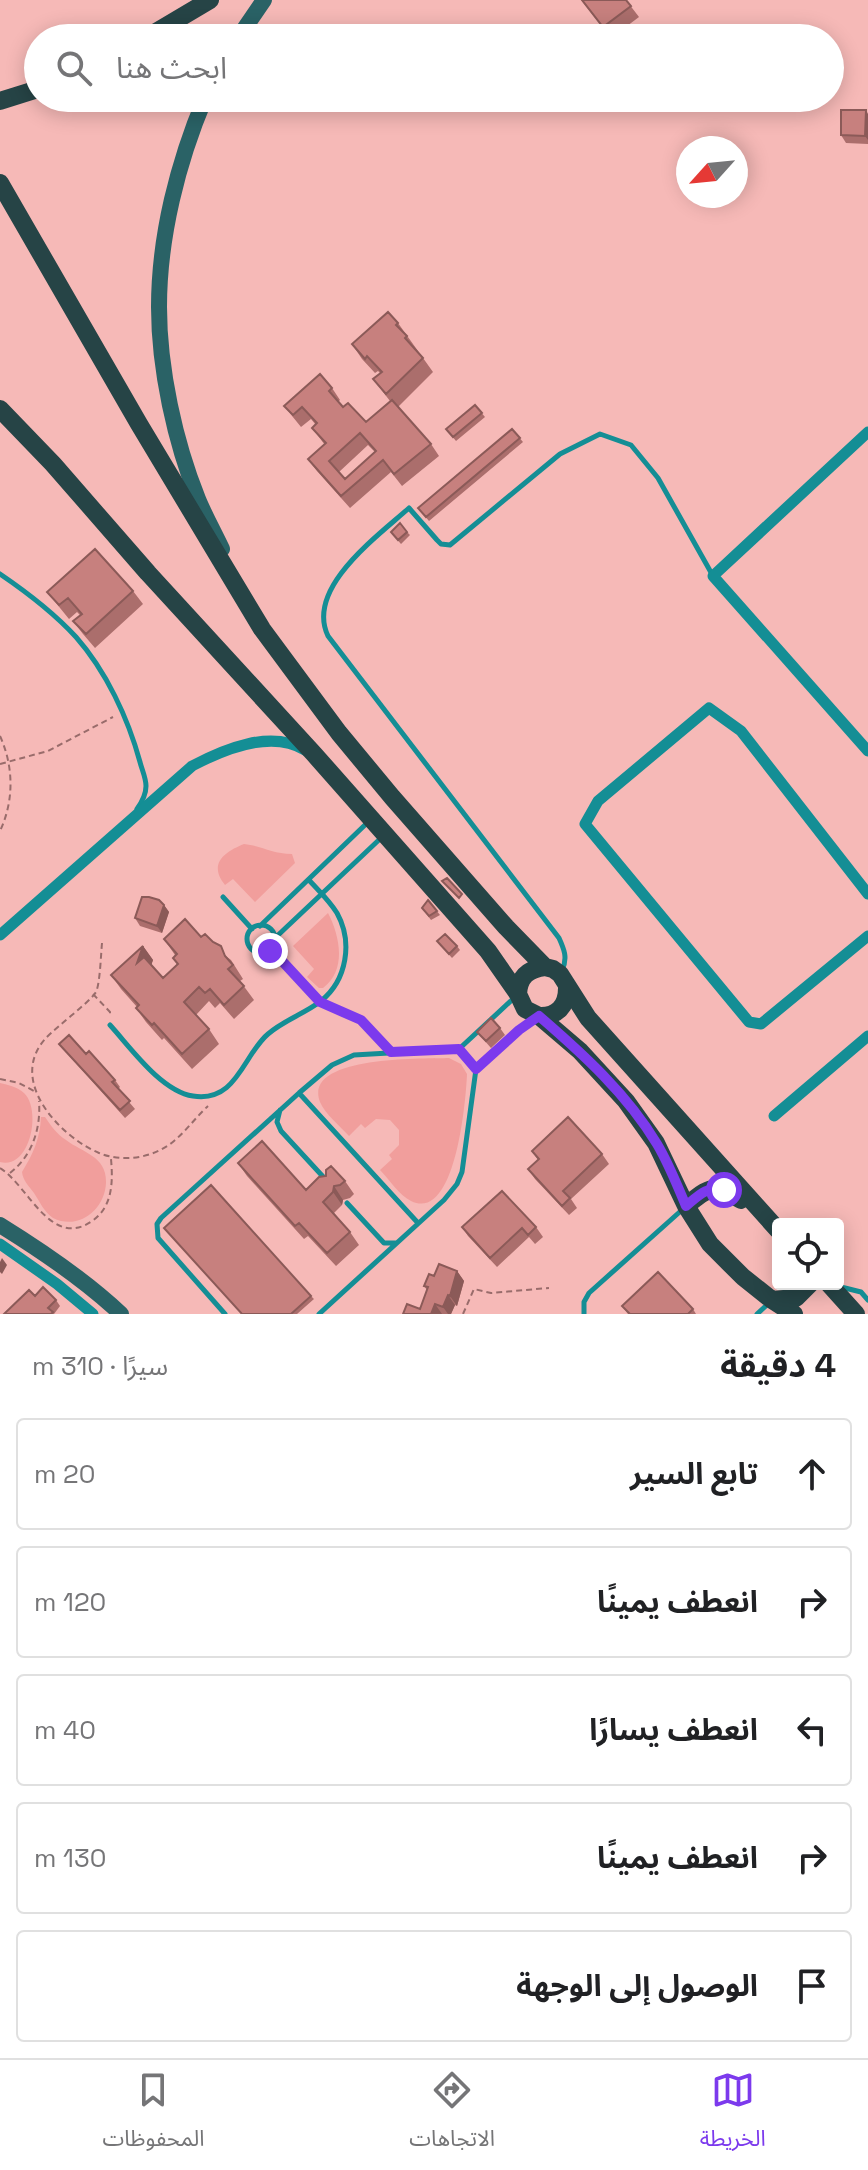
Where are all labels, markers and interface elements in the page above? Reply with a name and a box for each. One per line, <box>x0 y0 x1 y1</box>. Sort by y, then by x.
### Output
search box <box>24 24 844 112</box>
icon: search <box>52 46 96 90</box>
text: ابحث هنا <box>116 48 227 87</box>
north arrow <box>676 136 748 208</box>
route end <box>252 933 288 969</box>
route start <box>706 1172 742 1208</box>
map controls <box>772 1218 844 1290</box>
button: locate <box>772 1218 844 1290</box>
text: 4 دقيقة <box>720 1344 836 1387</box>
text: سيرًا · 310 m <box>32 1349 168 1383</box>
icon: ahead <box>790 1452 834 1496</box>
text: تابع السير <box>630 1454 758 1493</box>
text: 20 m <box>34 1457 95 1491</box>
icon: right <box>790 1580 834 1624</box>
text: انعطف يمينًا <box>597 1582 758 1621</box>
text: 120 m <box>34 1585 106 1619</box>
icon: left <box>790 1708 834 1752</box>
text: انعطف يسارًا <box>589 1710 758 1749</box>
text: 40 m <box>34 1713 96 1747</box>
icon: right <box>790 1836 834 1880</box>
text: انعطف يمينًا <box>597 1838 758 1877</box>
text: 130 m <box>34 1841 106 1875</box>
icon: arrive <box>790 1964 834 2008</box>
text: الوصول إلى الوجهة <box>516 1966 758 2005</box>
tab: المحفوظات <box>102 2068 204 2162</box>
tab: الاتجاهات <box>409 2068 495 2162</box>
tab: الخريطة <box>700 2068 766 2162</box>

